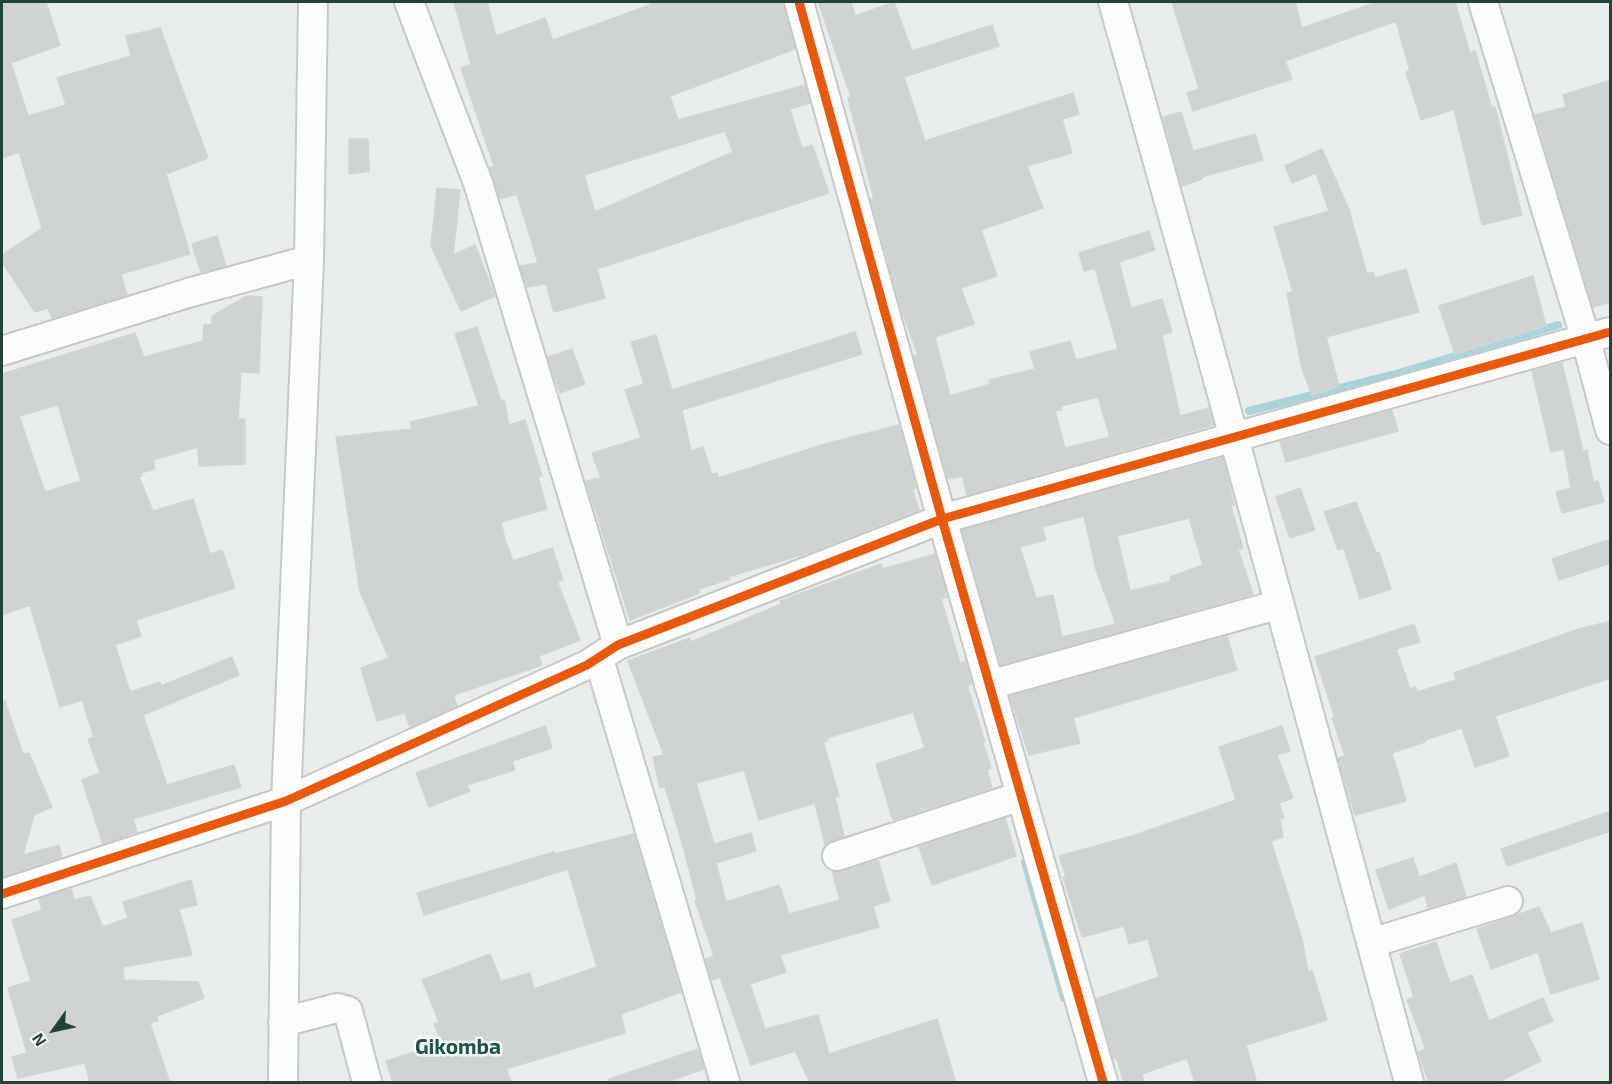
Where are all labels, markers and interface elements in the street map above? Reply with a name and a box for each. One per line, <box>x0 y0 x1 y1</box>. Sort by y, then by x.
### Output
north arrow <box>24 1000 84 1060</box>
text: N <box>27 1030 50 1050</box>
district label: Gikomba <box>415 1034 501 1060</box>

